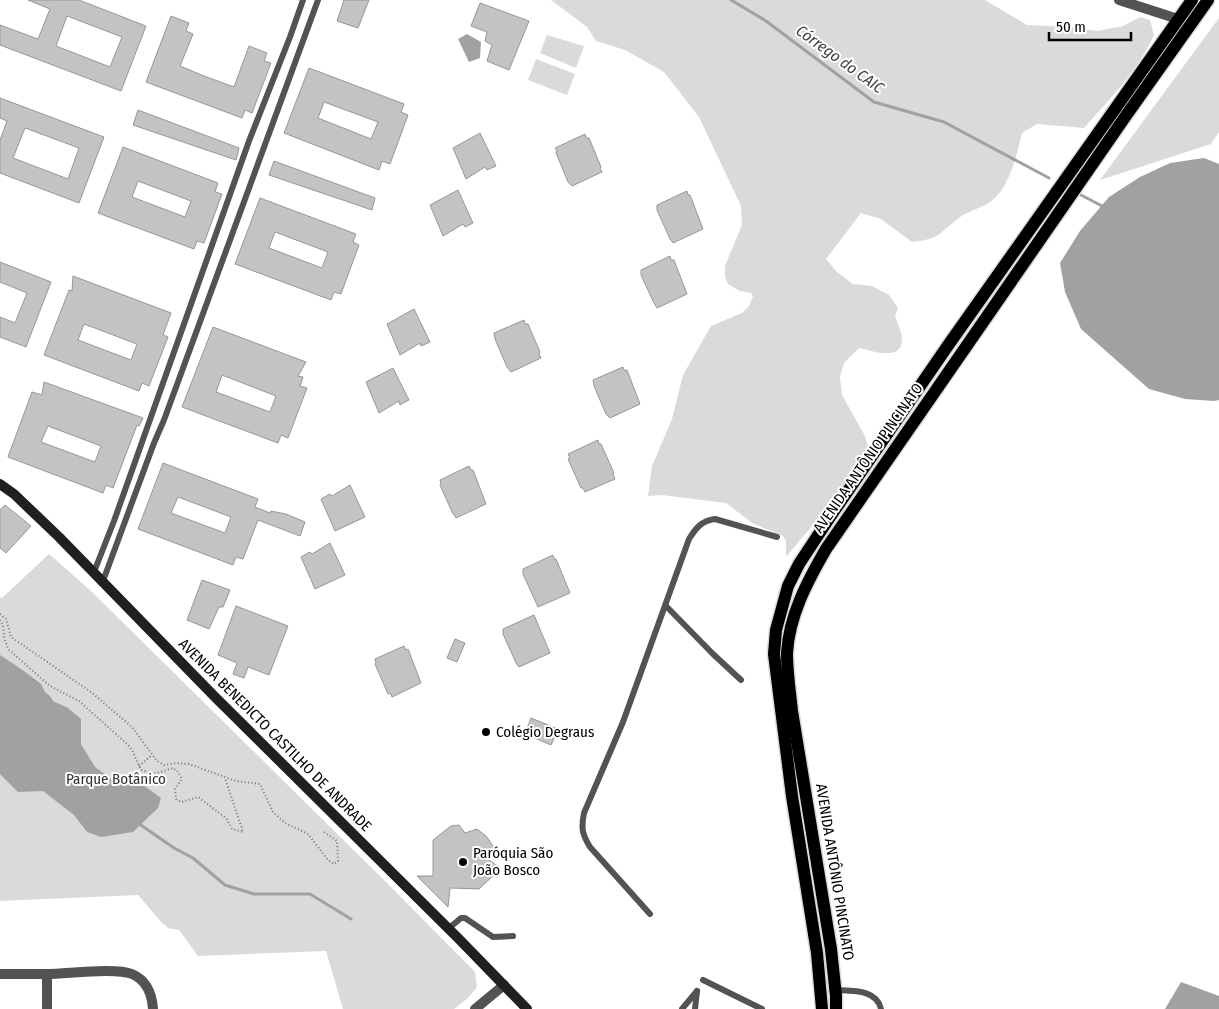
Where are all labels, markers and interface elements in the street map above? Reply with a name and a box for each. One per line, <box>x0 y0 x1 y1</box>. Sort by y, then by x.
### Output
scale bar <box>1049 10 1132 42</box>
text: 50 m <box>1056 18 1086 36</box>
water label: Córrego do CAIC <box>792 21 888 98</box>
street label: AVENIDA ANTÔNIO PINCINATO <box>809 380 927 536</box>
street label: AVENIDA BENEDICTO CASTILHO DE ANDRADE <box>175 635 375 835</box>
place label: Colégio Degraus <box>496 723 594 741</box>
marker: Colégio Degraus <box>480 726 492 738</box>
park label: Parque Botânico <box>66 770 166 788</box>
street label: AVENIDA ANTÔNIO PINCINATO <box>812 782 858 962</box>
place label: Paróquia São João Bosco <box>473 844 553 879</box>
marker: Paróquia São João Bosco <box>457 856 469 868</box>

